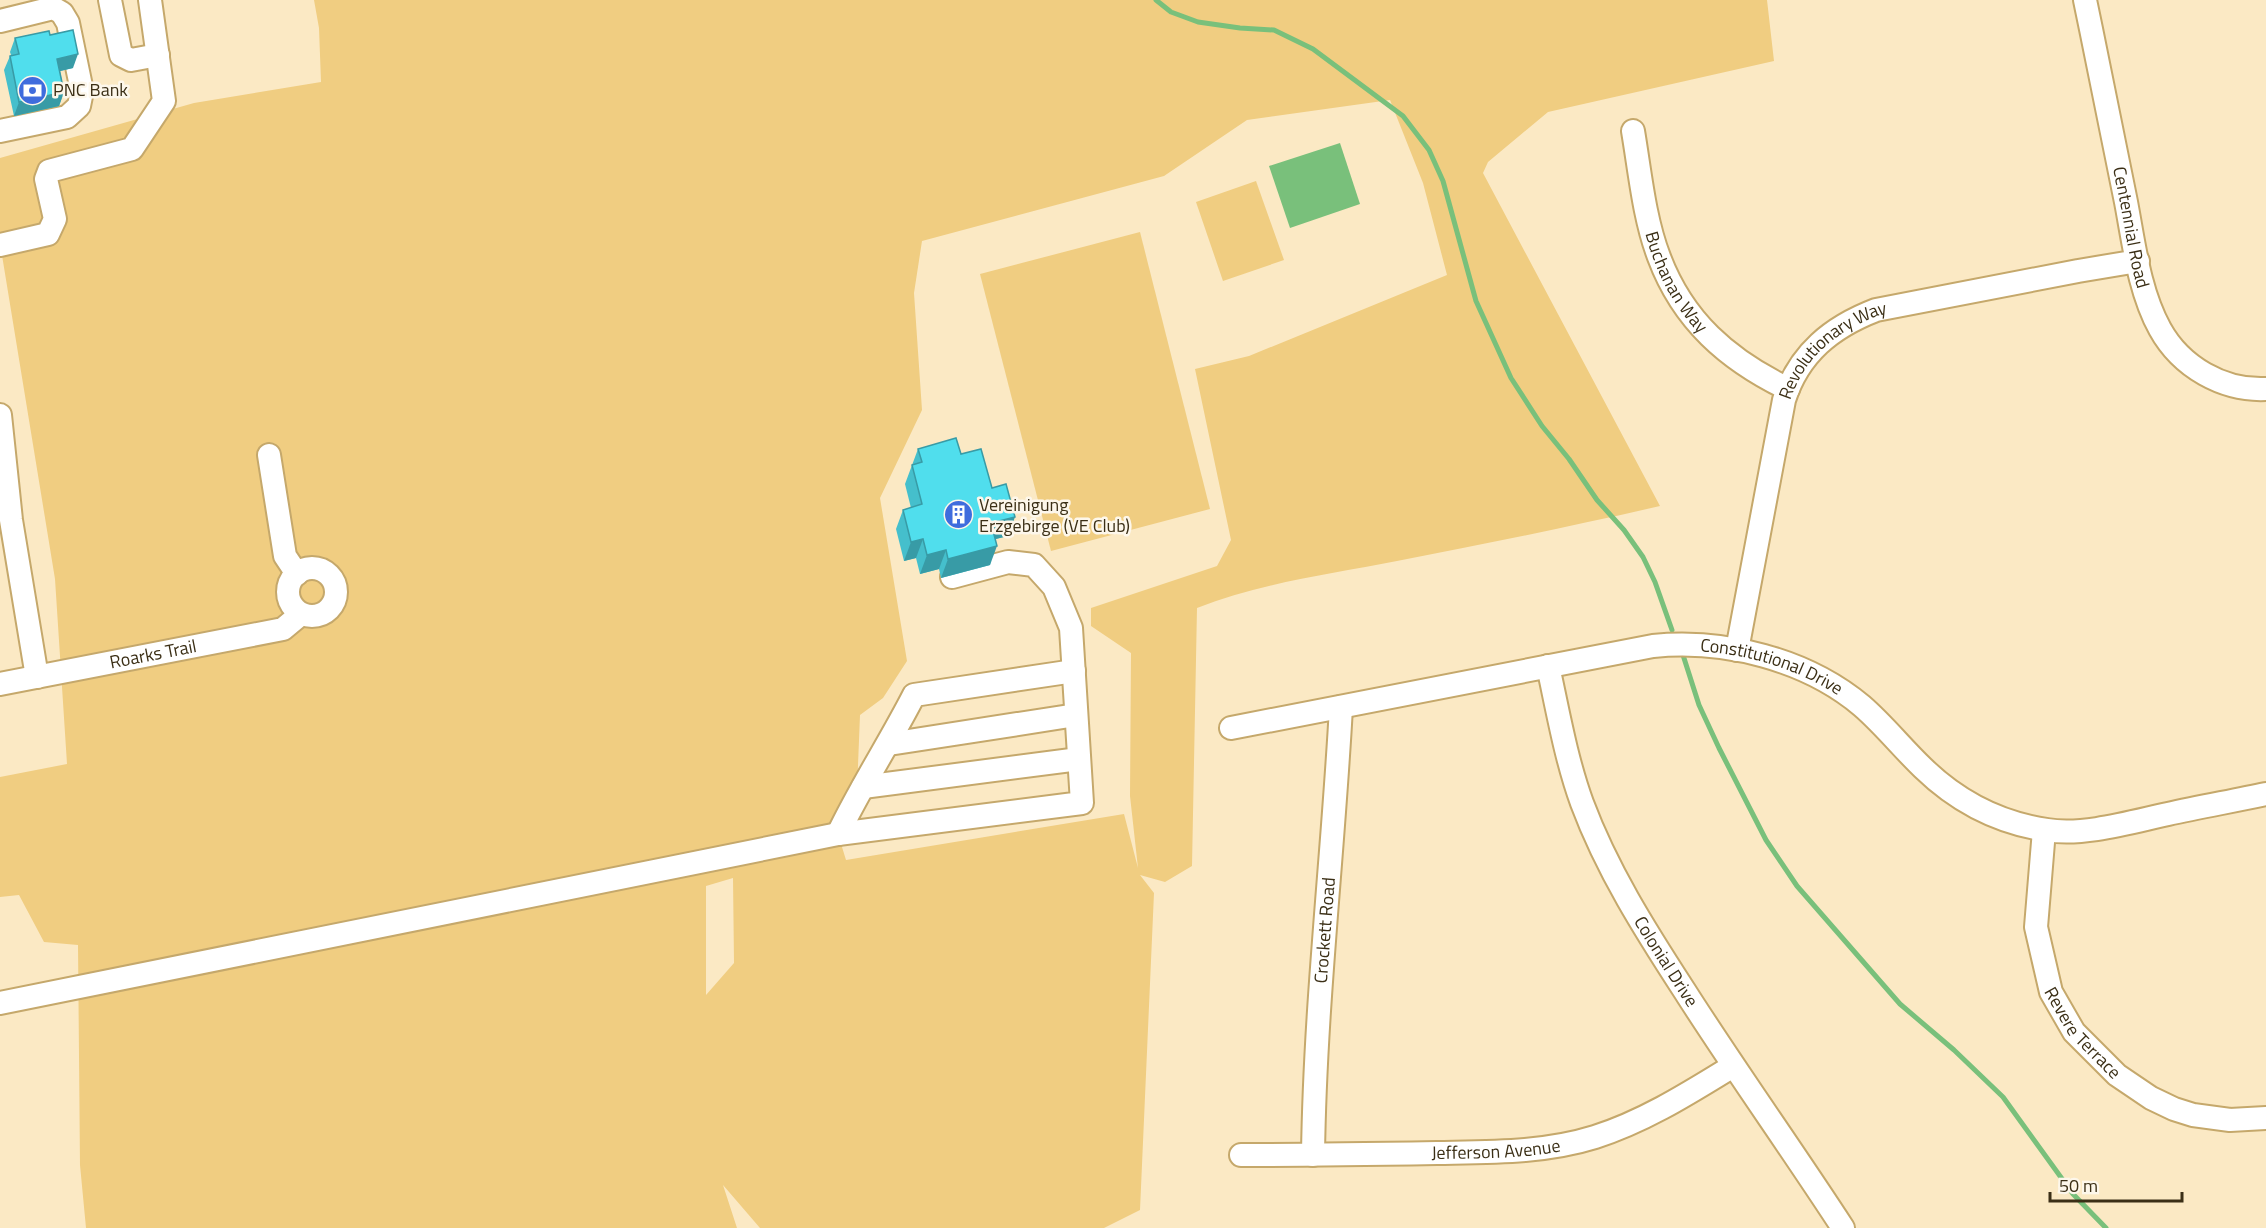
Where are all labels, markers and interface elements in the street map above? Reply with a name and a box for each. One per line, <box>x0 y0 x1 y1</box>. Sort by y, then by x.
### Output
bank icon: PNC Bank <box>16 74 48 106</box>
place label: PNC Bank <box>53 76 128 103</box>
street label: Centennial Road <box>2106 164 2157 291</box>
street label: Buchanan Way <box>1638 228 1715 339</box>
street label: Revolutionary Way <box>1771 294 1889 403</box>
place label: Vereinigung Erzgebirge (VE Club) <box>979 491 1130 539</box>
building icon: Vereinigung Erzgebirge (VE Club) <box>942 499 974 531</box>
street label: Constitutional Drive <box>1699 631 1849 701</box>
street label: Roarks Trail <box>107 632 199 675</box>
street label: Crockett Road <box>1307 876 1342 984</box>
street label: Colonial Drive <box>1627 911 1705 1012</box>
street label: Revere Terrace <box>2038 982 2128 1085</box>
street label: Jefferson Avenue <box>1431 1132 1562 1166</box>
scale bar <box>2050 1165 2182 1203</box>
text: 50 m <box>2059 1172 2098 1199</box>

